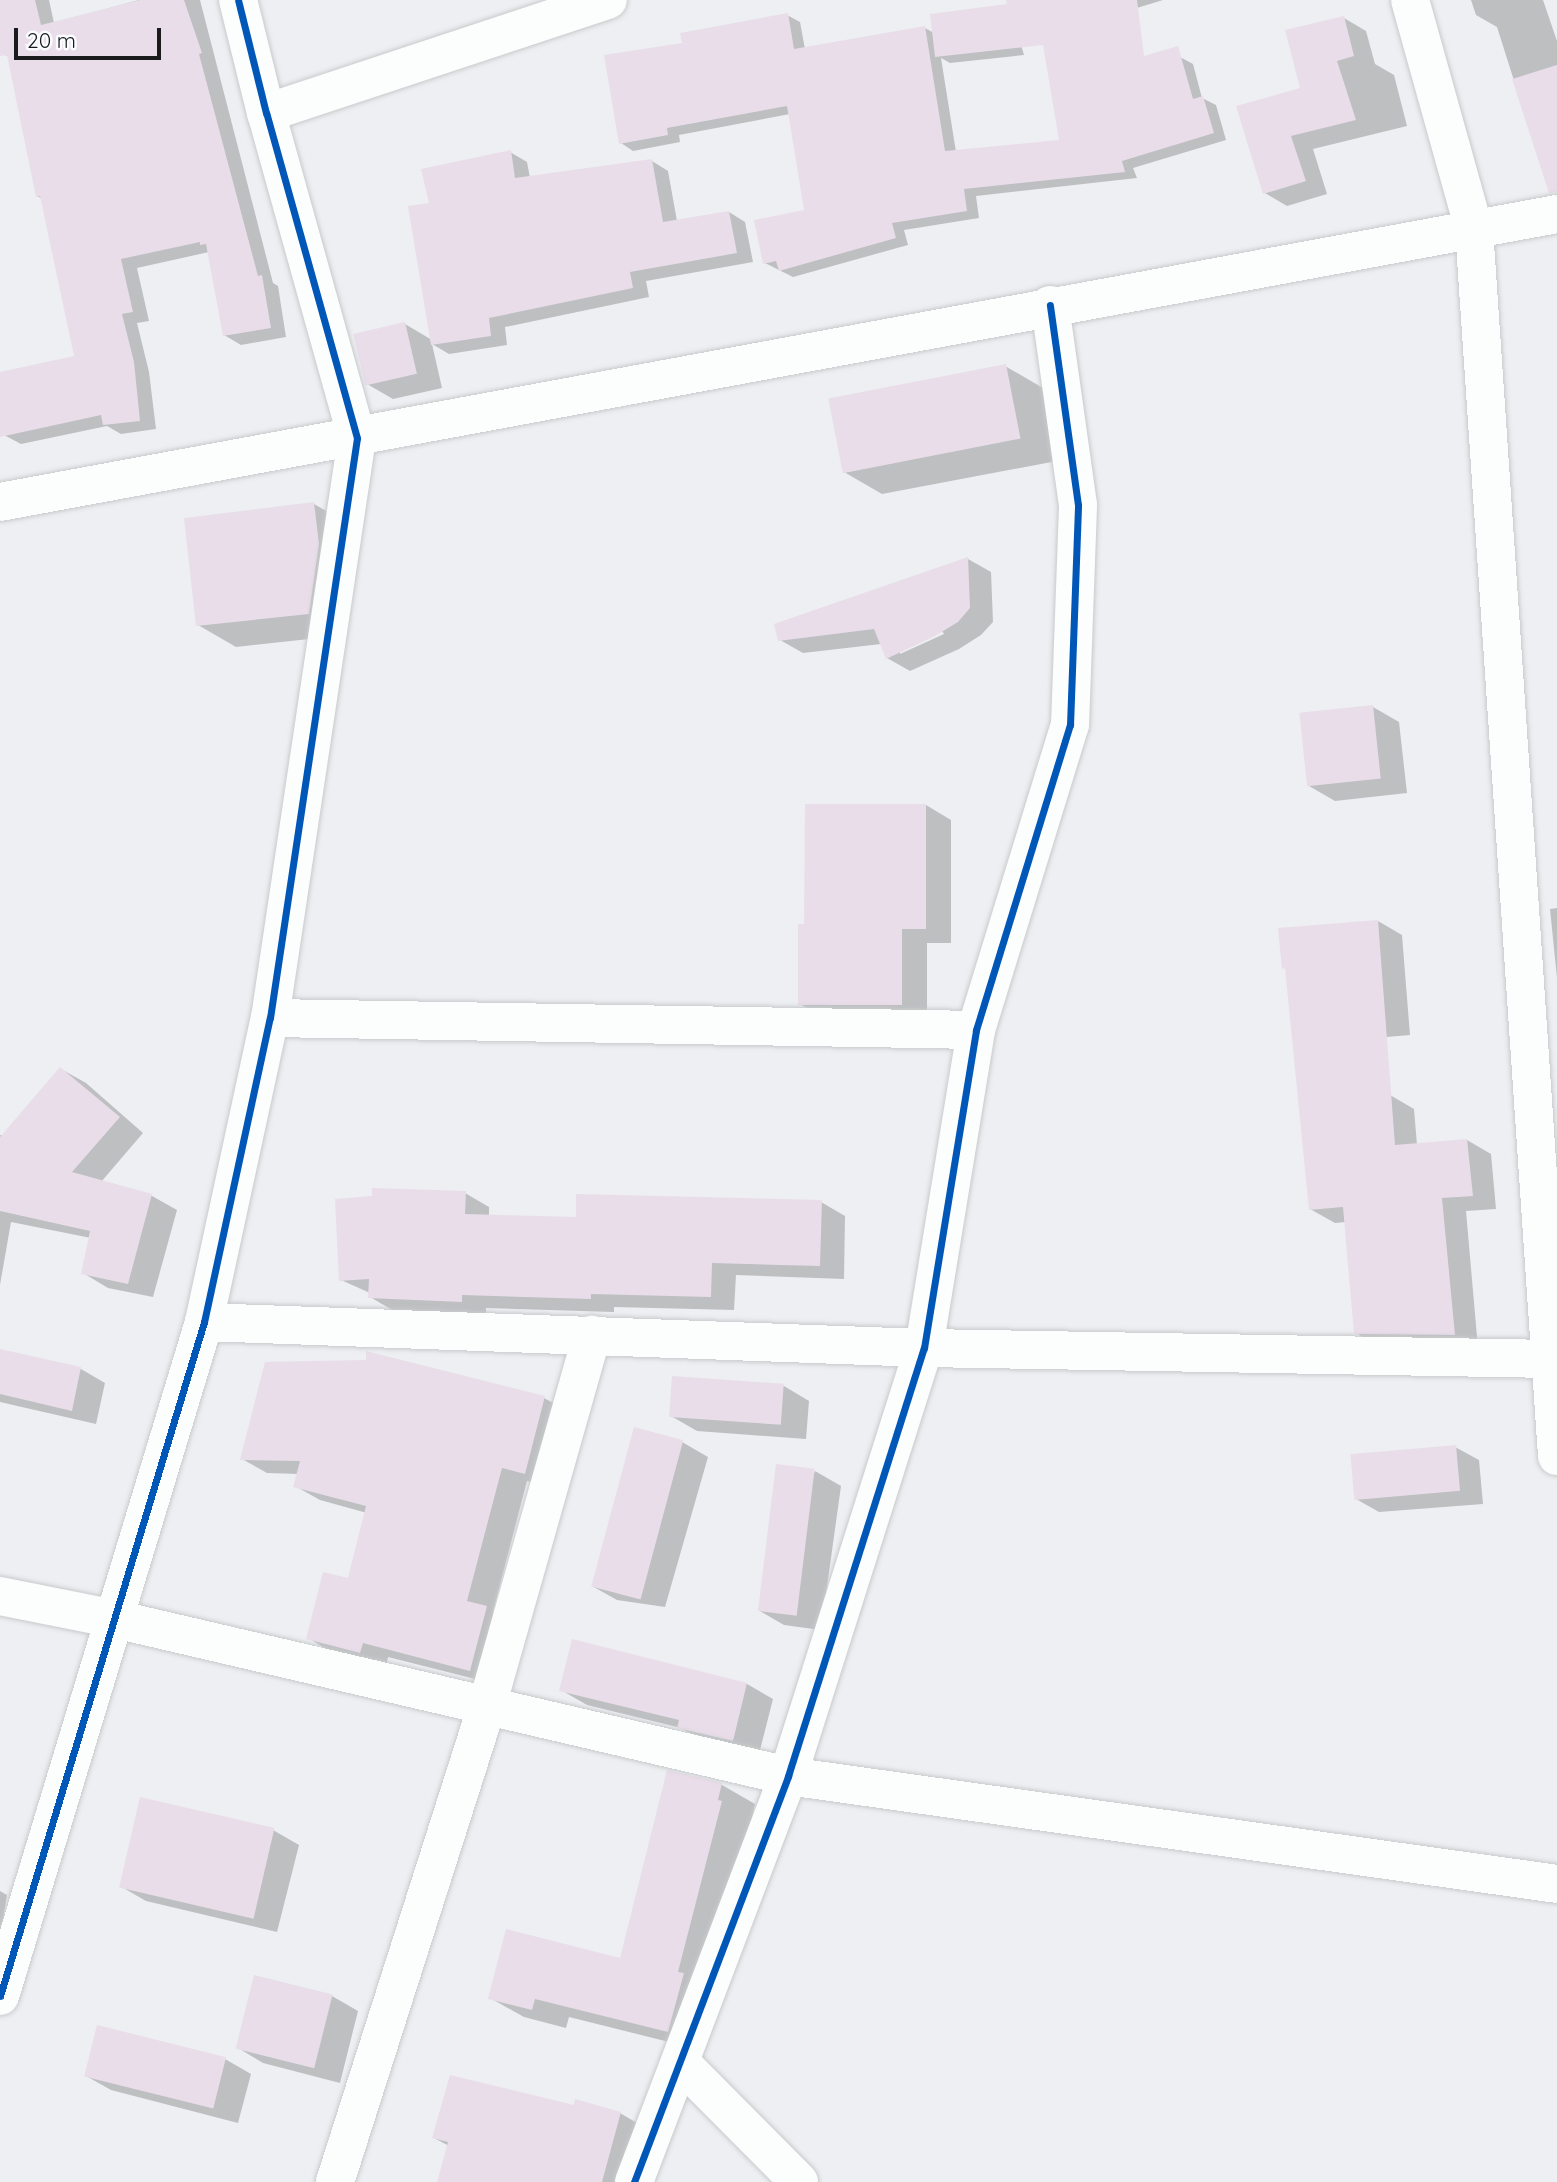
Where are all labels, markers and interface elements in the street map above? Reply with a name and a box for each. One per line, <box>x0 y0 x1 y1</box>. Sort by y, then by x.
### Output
scale bar <box>18 14 164 58</box>
text: 20 m <box>27 27 76 53</box>

